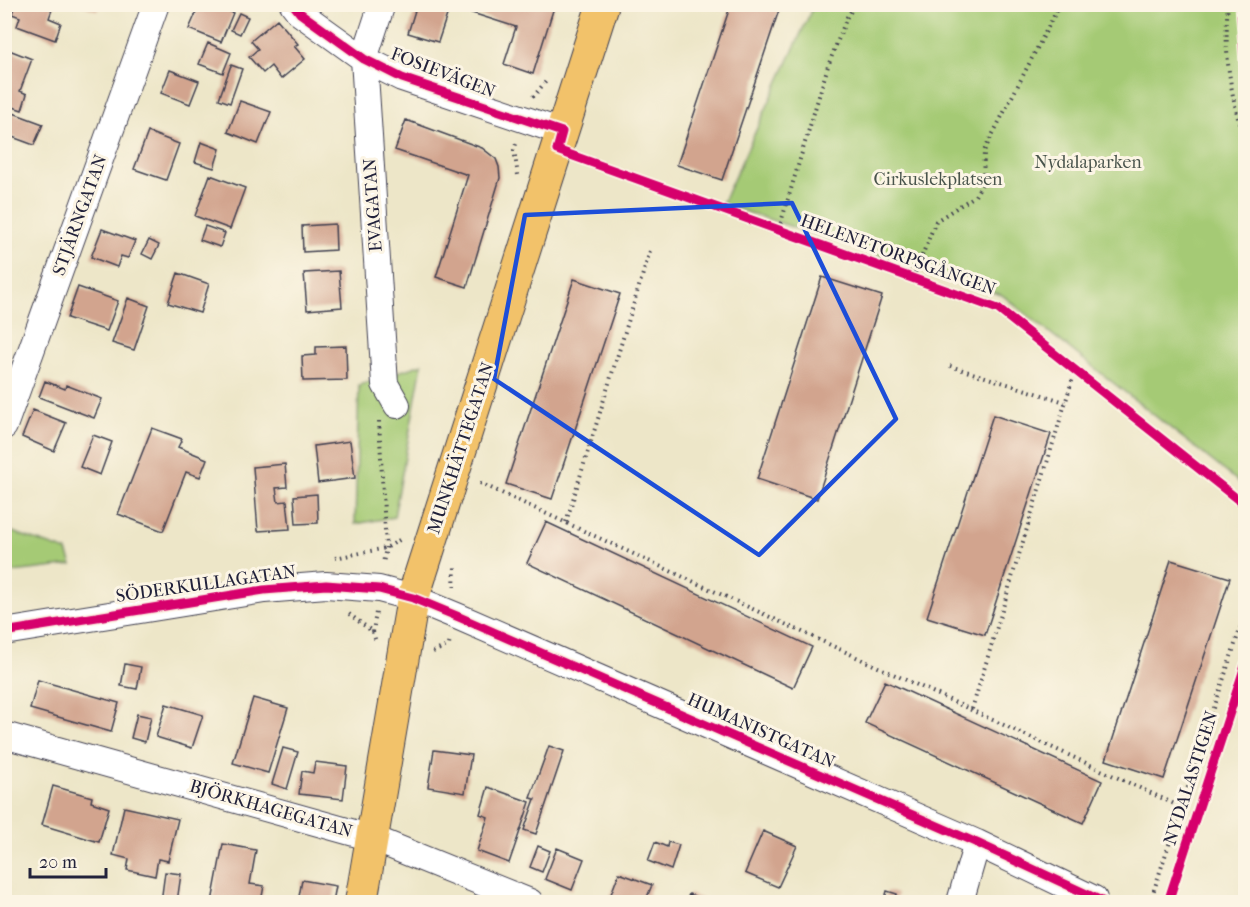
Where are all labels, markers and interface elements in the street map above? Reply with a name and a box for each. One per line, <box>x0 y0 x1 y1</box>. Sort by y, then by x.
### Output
street label: FOSIEVÄGEN <box>388 42 499 103</box>
street label: STJÄRNGATAN <box>47 151 112 278</box>
park label: Nydalaparken <box>1034 152 1142 173</box>
street label: EVAGATAN <box>359 157 387 253</box>
park label: Cirkuslekplatsen <box>873 169 1003 190</box>
street label: HELENETORPSGÅNGEN <box>797 209 999 300</box>
street label: MUNKHÄTTEGATAN <box>422 359 499 537</box>
street label: SÖDERKULLAGATAN <box>114 560 298 607</box>
street label: HUMANISTGATAN <box>684 689 838 773</box>
street label: NYDALASTIGEN <box>1159 708 1223 848</box>
street label: BJÖRKHAGEGATAN <box>187 775 355 842</box>
scale bar <box>30 841 106 879</box>
text: 20 m <box>39 852 77 873</box>

